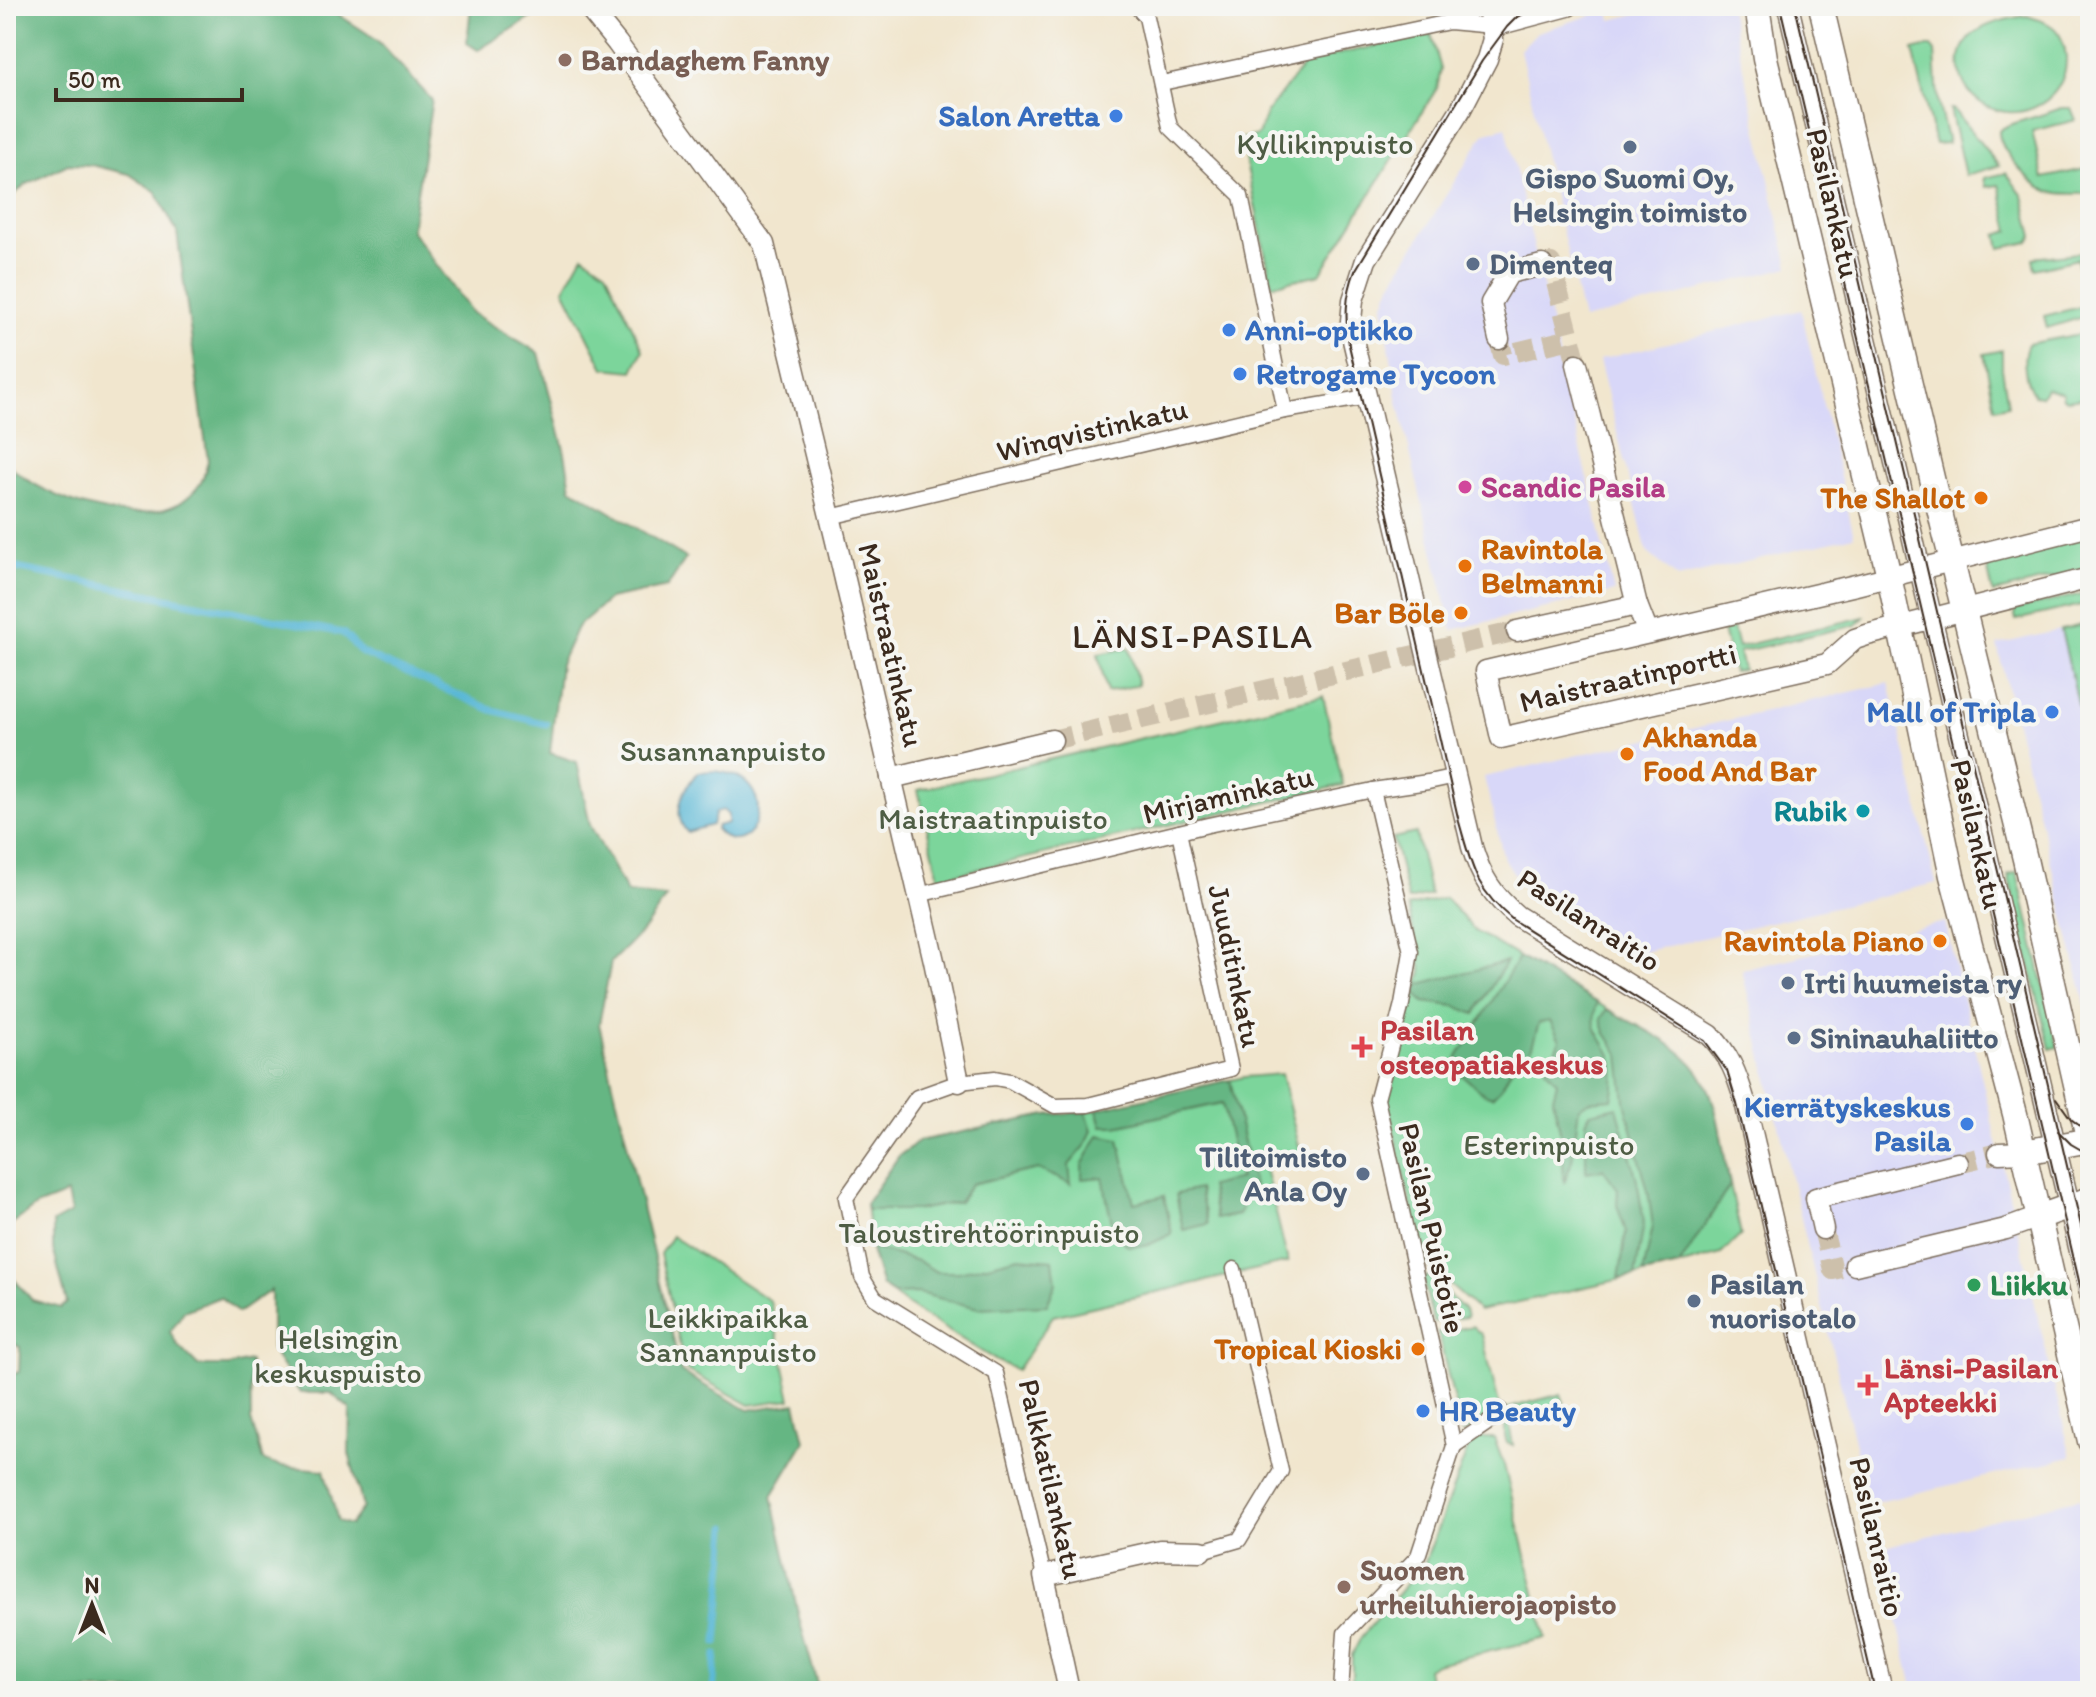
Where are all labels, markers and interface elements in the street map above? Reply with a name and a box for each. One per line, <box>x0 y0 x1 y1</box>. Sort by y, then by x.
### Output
place label: Barndaghem Fanny <box>581 41 830 78</box>
marker: Barndaghem Fanny <box>556 51 574 69</box>
scale bar <box>56 52 242 102</box>
text: 50 m <box>68 65 121 94</box>
place label: Salon Aretta <box>938 97 1100 134</box>
marker: Salon Aretta <box>1107 107 1125 125</box>
street label: Pasilankatu <box>1798 124 1869 281</box>
park label: Kyllikinpuisto <box>1237 125 1413 162</box>
marker: Gispo Suomi Oy, Helsingin toimisto <box>1621 138 1639 156</box>
place label: Gispo Suomi Oy, Helsingin toimisto <box>1513 159 1747 230</box>
place label: Dimenteq <box>1489 245 1613 282</box>
marker: Dimenteq <box>1464 255 1482 273</box>
place label: Anni-optikko <box>1244 311 1413 348</box>
marker: Anni-optikko <box>1220 321 1238 339</box>
place label: Retrogame Tycoon <box>1256 355 1496 392</box>
marker: Retrogame Tycoon <box>1231 365 1249 383</box>
street label: Winqvistinkatu <box>993 390 1191 469</box>
place label: Scandic Pasila <box>1481 468 1666 505</box>
marker: Scandic Pasila <box>1456 478 1474 496</box>
place label: The Shallot <box>1820 479 1966 516</box>
marker: The Shallot <box>1972 489 1990 507</box>
place label: Ravintola Belmanni <box>1481 530 1604 601</box>
street label: Maistraatinkatu <box>850 539 933 751</box>
marker: Ravintola Belmanni <box>1456 557 1474 575</box>
place label: Bar Böle <box>1334 594 1445 631</box>
marker: Bar Böle <box>1452 604 1470 622</box>
district label: LÄNSI-PASILA <box>1072 616 1314 657</box>
street label: Maistraatinportti <box>1516 635 1740 720</box>
place label: Mall of Tripla <box>1867 693 2036 730</box>
marker: Mall of Tripla <box>2043 703 2061 721</box>
place label: Akhanda Food And Bar <box>1642 718 1818 789</box>
park label: Susannanpuisto <box>620 732 826 769</box>
marker: Akhanda Food And Bar <box>1618 745 1636 763</box>
street label: Pasilankatu <box>1942 755 2013 912</box>
street label: Mirjaminkatu <box>1139 757 1317 832</box>
place label: Rubik <box>1774 792 1847 829</box>
park label: Maistraatinpuisto <box>878 800 1108 837</box>
marker: Rubik <box>1854 802 1872 820</box>
street label: Pasilanraitio <box>1511 860 1668 980</box>
street label: Juuditinkatu <box>1200 881 1271 1051</box>
place label: Ravintola Piano <box>1724 922 1924 959</box>
marker: Ravintola Piano <box>1931 932 1949 950</box>
place label: Irti huumeista ry <box>1804 964 2023 1001</box>
marker: Irti huumeista ry <box>1779 974 1797 992</box>
place label: Pasilan osteopatiakeskus <box>1380 1011 1604 1082</box>
place label: Sininauhaliitto <box>1810 1019 1998 1056</box>
marker: Sininauhaliitto <box>1785 1029 1803 1047</box>
marker: Pasilan osteopatiakeskus <box>1351 1036 1373 1058</box>
place label: Kierrätyskeskus Pasila <box>1744 1088 1951 1159</box>
marker: Kierrätyskeskus Pasila <box>1958 1115 1976 1133</box>
street label: Pasilan Puistotie <box>1390 1119 1475 1337</box>
park label: Esterinpuisto <box>1463 1126 1635 1163</box>
place label: Tilitoimisto Anla Oy <box>1198 1138 1348 1209</box>
marker: Tilitoimisto Anla Oy <box>1354 1165 1372 1183</box>
park label: Taloustirehtöörinpuisto <box>838 1214 1140 1251</box>
place label: Pasilan nuorisotalo <box>1709 1265 1856 1336</box>
place label: Liikku <box>1990 1266 2068 1303</box>
marker: Liikku <box>1965 1276 1983 1294</box>
marker: Pasilan nuorisotalo <box>1685 1292 1703 1310</box>
park label: Leikkipaikka Sannanpuisto <box>639 1299 817 1370</box>
park label: Helsingin keskuspuisto <box>254 1320 422 1391</box>
place label: Tropical Kioski <box>1213 1330 1402 1367</box>
marker: Tropical Kioski <box>1409 1340 1427 1358</box>
place label: Länsi-Pasilan Apteekki <box>1883 1349 2059 1420</box>
street label: Palkkatilankatu <box>1011 1375 1093 1583</box>
marker: Länsi-Pasilan Apteekki <box>1859 1376 1877 1394</box>
place label: HR Beauty <box>1439 1392 1577 1429</box>
marker: HR Beauty <box>1414 1402 1432 1420</box>
street label: Pasilanraitio <box>1841 1453 1914 1621</box>
place label: Suomen urheiluhierojaopisto <box>1359 1551 1617 1622</box>
north arrow <box>52 1565 132 1645</box>
text: N <box>85 1572 99 1599</box>
marker: Suomen urheiluhierojaopisto <box>1335 1578 1353 1596</box>

